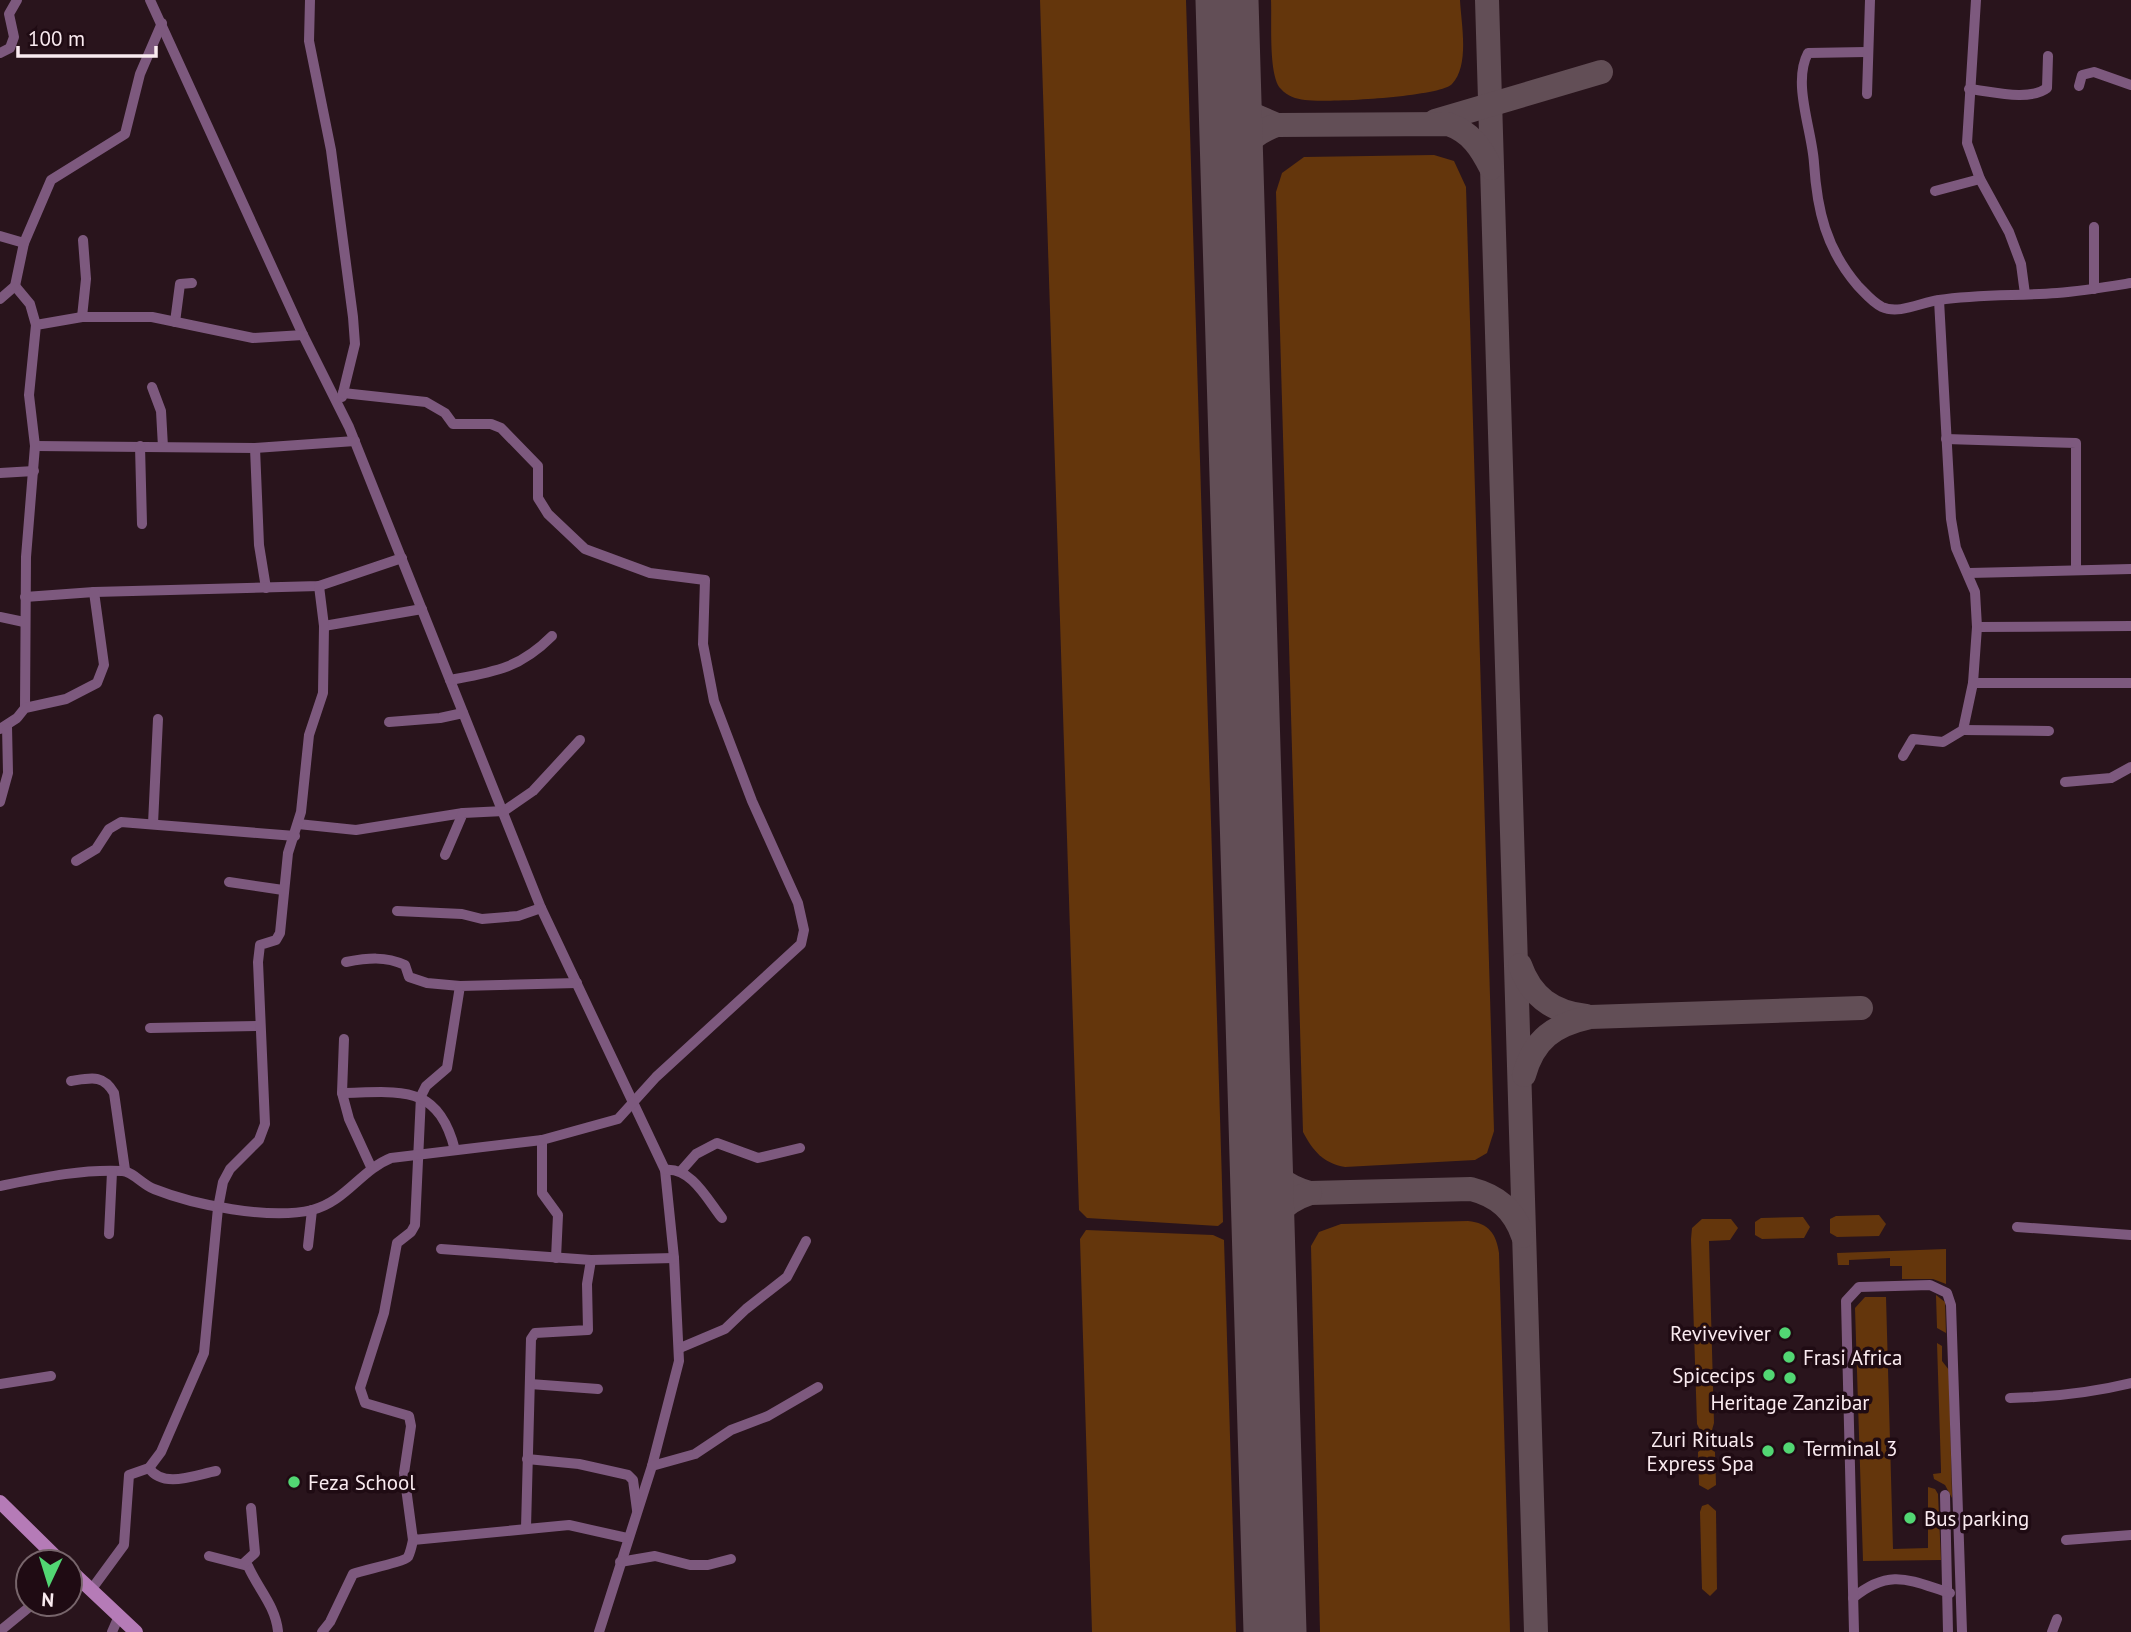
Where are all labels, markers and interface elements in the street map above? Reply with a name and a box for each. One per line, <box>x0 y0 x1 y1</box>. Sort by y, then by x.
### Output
scale bar <box>18 14 156 58</box>
text: 100 m <box>28 25 85 52</box>
place label: Reviveviver <box>1670 1320 1771 1347</box>
marker: Reviveviver <box>1777 1325 1793 1341</box>
place label: Frasi Africa <box>1803 1344 1902 1371</box>
marker: Frasi Africa <box>1781 1349 1797 1365</box>
place label: Spicecips <box>1672 1362 1755 1389</box>
marker: Spicecips <box>1761 1367 1777 1383</box>
marker: Heritage Zanzibar <box>1782 1370 1798 1386</box>
place label: Heritage Zanzibar <box>1711 1389 1869 1416</box>
place label: Zuri Rituals Express Spa <box>1647 1426 1754 1477</box>
place label: Terminal 3 <box>1803 1435 1898 1462</box>
marker: Terminal 3 <box>1781 1440 1797 1456</box>
marker: Zuri Rituals Express Spa <box>1760 1443 1776 1459</box>
place label: Feza School <box>308 1469 415 1496</box>
marker: Feza School <box>286 1474 302 1490</box>
place label: Bus parking <box>1924 1505 2029 1532</box>
marker: Bus parking <box>1902 1510 1918 1526</box>
north arrow <box>14 1548 84 1618</box>
text: N <box>41 1588 55 1612</box>

